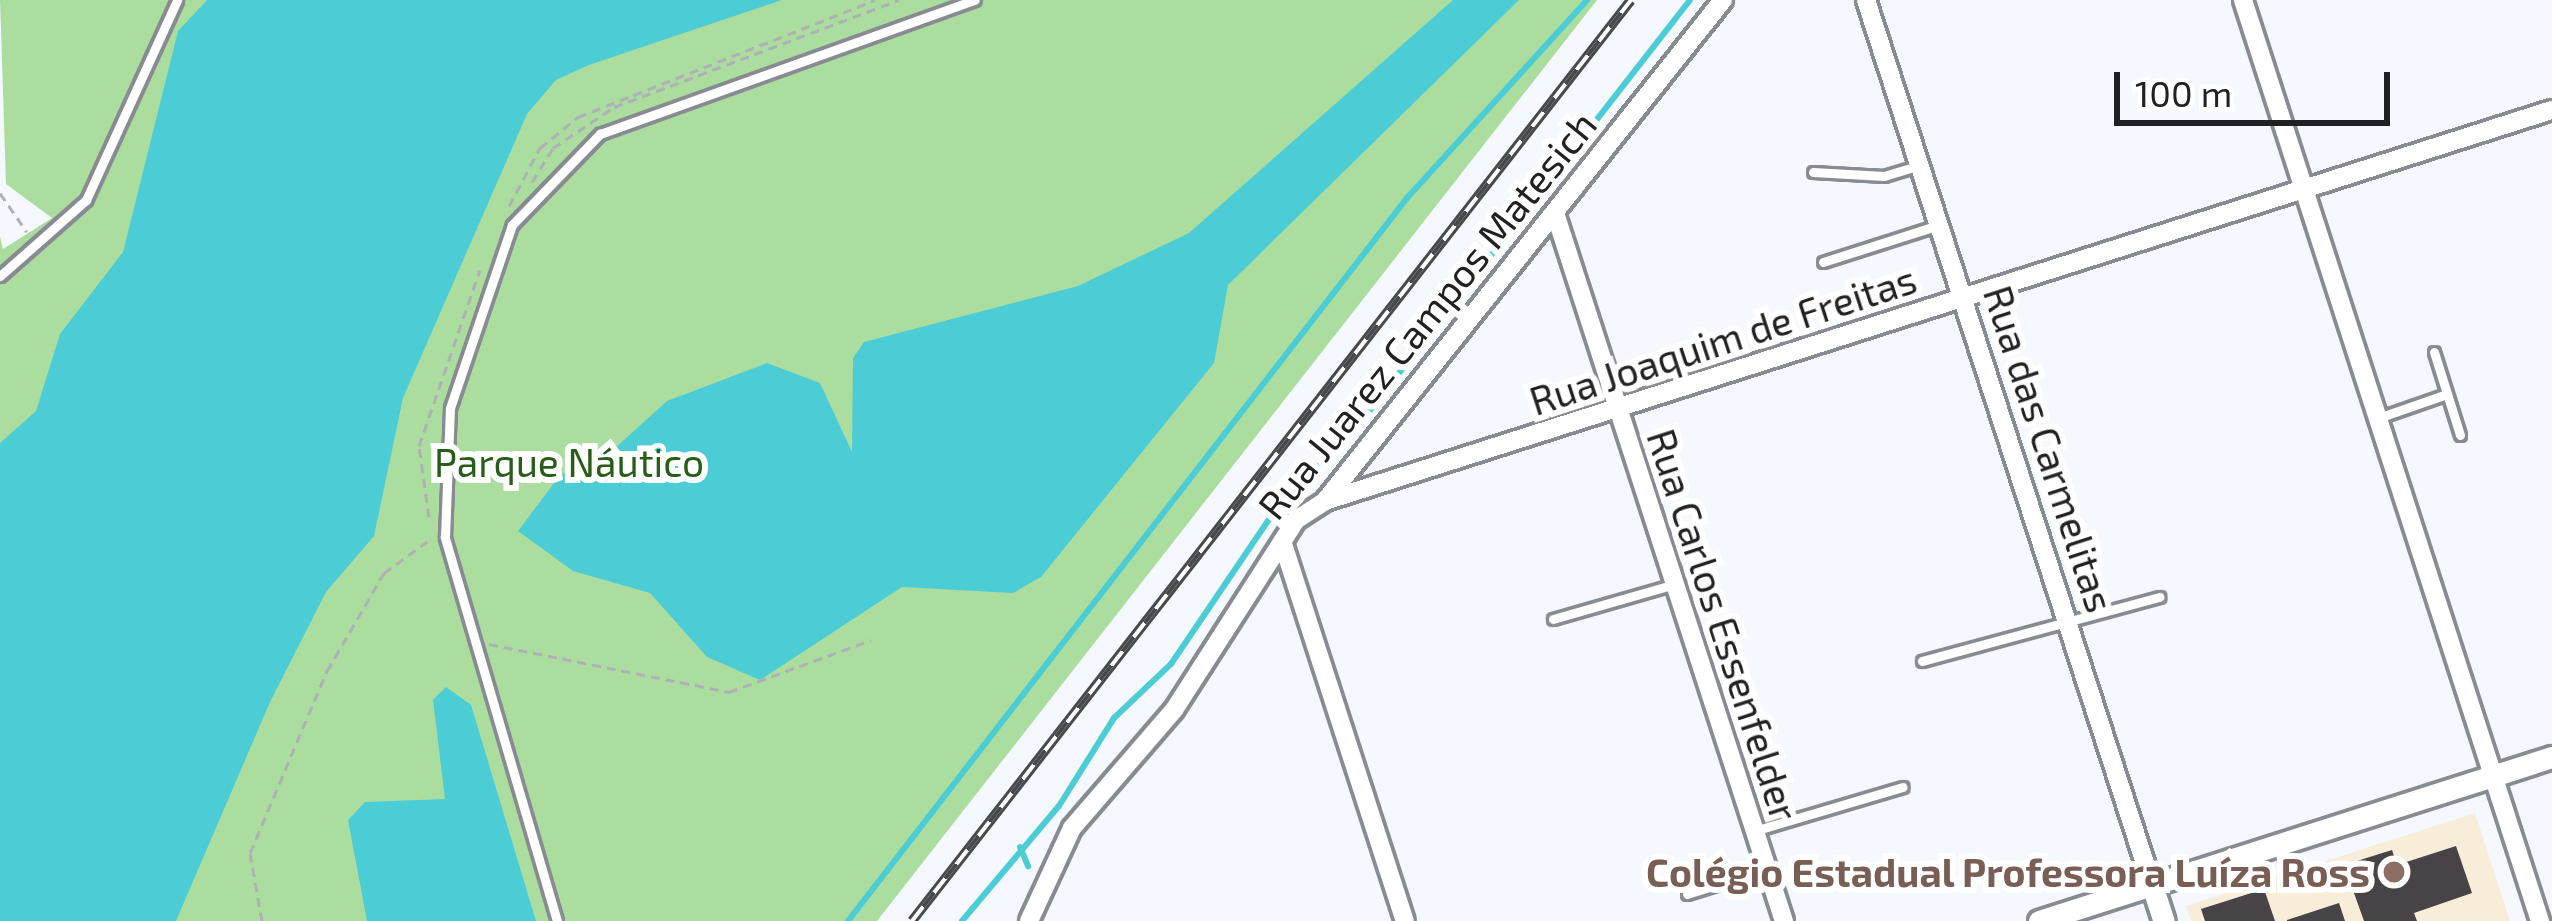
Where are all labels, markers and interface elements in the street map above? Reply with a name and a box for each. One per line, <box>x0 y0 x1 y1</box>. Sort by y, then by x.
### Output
scale bar <box>2120 48 2396 122</box>
text: 100 m <box>2135 71 2232 114</box>
street label: Rua Juarez Campos Matesich <box>1248 101 1606 529</box>
street label: Rua Joaquim de Freitas <box>1523 255 1923 425</box>
street label: Rua das Carmelitas <box>1974 280 2124 618</box>
street label: Rua Carlos Essenfelder <box>1638 423 1808 827</box>
park label: Parque Náutico <box>434 439 704 485</box>
place label: Colégio Estadual Professora Luíza Ross <box>1645 849 2370 895</box>
marker: Colégio Estadual Professora Luíza Ross <box>2381 859 2407 885</box>

